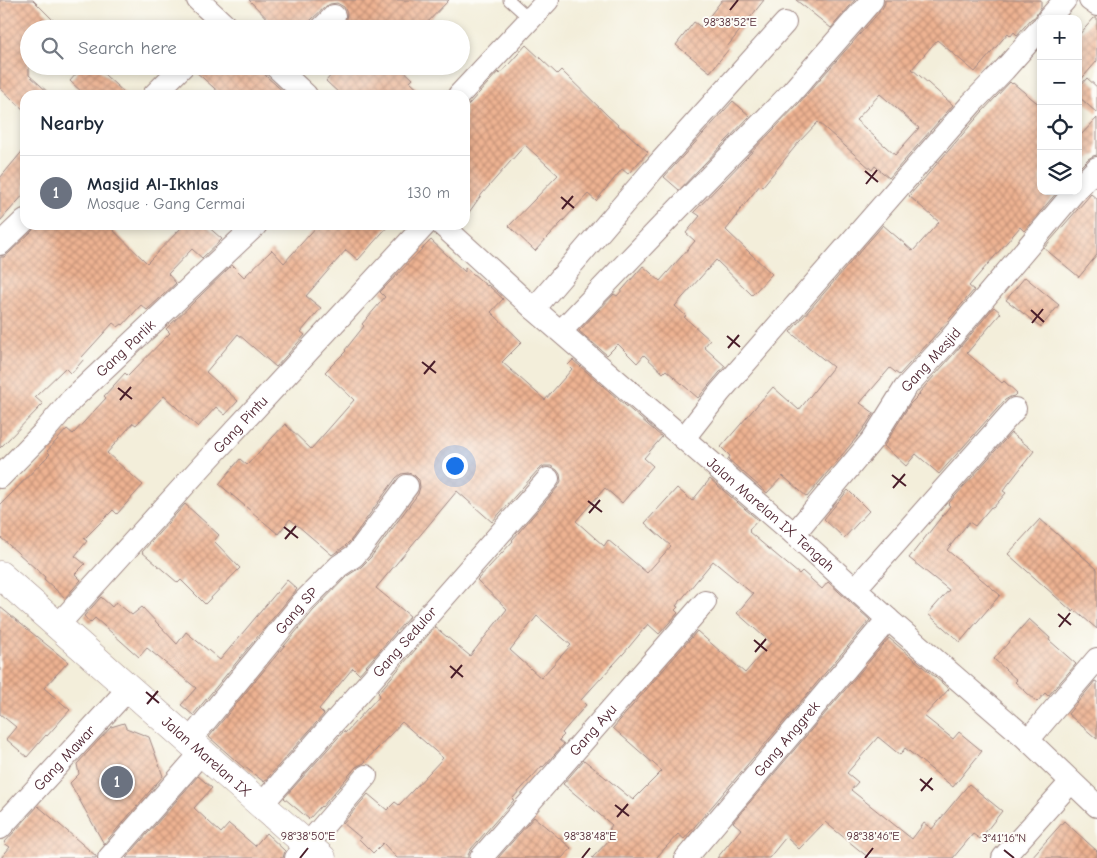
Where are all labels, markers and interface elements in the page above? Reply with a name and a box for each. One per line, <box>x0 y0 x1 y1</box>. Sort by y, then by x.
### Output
text: 98°38'52"E <box>703 15 757 29</box>
map controls <box>1037 15 1082 195</box>
button: + <box>1037 15 1082 60</box>
search box <box>20 20 470 75</box>
icon: search <box>38 34 66 62</box>
text: Search here <box>78 37 177 59</box>
button: − <box>1037 60 1082 105</box>
button: locate <box>1037 105 1082 150</box>
text: Nearby <box>40 111 104 135</box>
button: layers <box>1037 150 1082 195</box>
text: Masjid Al-Ikhlas <box>87 173 218 195</box>
text: 1 <box>53 184 59 202</box>
text: 130 m <box>407 184 450 202</box>
text: Mosque · Gang Cermai <box>87 195 245 213</box>
street label: Gang Parlik <box>92 315 160 381</box>
street label: Gang Mesjid <box>897 324 965 396</box>
street label: Gang Pintu <box>209 392 271 457</box>
your location <box>442 453 468 479</box>
street label: Jalan Marelan IX Tengah <box>703 454 838 575</box>
street label: Gang SP <box>271 583 322 638</box>
street label: Gang Sedulor <box>369 603 441 681</box>
street label: Gang Anggrek <box>750 697 824 780</box>
street label: Gang Ayu <box>565 700 620 760</box>
street label: Jalan Marelan IX <box>158 712 255 801</box>
street label: Gang Mawar <box>30 722 99 795</box>
pin: 1 <box>101 763 133 801</box>
text: 98°38'50"E <box>281 829 335 843</box>
text: 98°38'48"E <box>564 829 616 843</box>
text: 98°38'46"E <box>847 829 899 843</box>
text: 3°41'16"N <box>982 831 1026 845</box>

